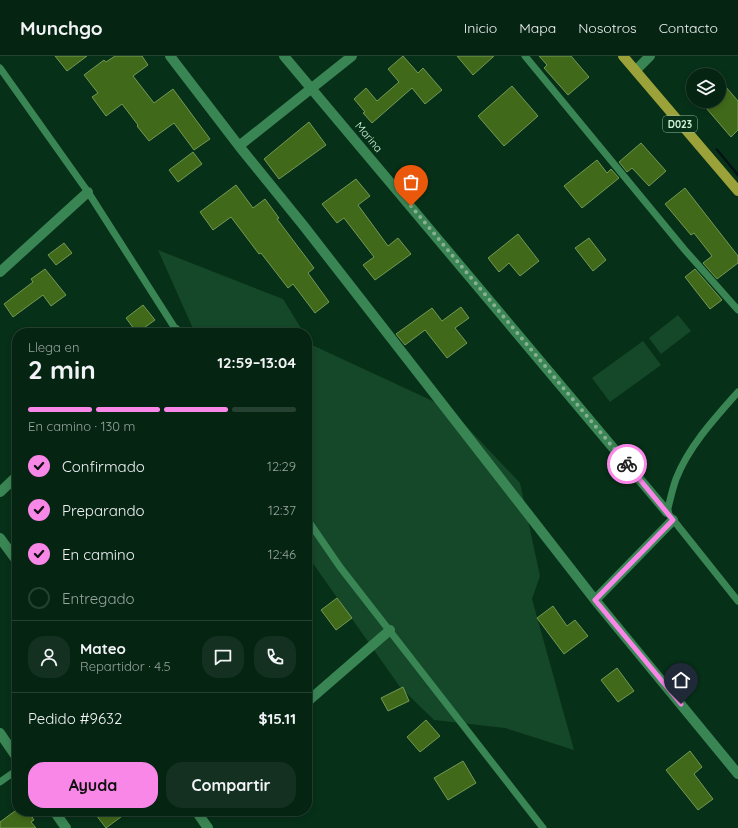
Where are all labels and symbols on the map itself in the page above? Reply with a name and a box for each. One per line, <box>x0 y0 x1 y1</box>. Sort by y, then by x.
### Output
road number: D023 <box>663 116 697 132</box>
street label: Marina <box>352 119 386 155</box>
pin <box>394 165 428 206</box>
courier <box>607 444 647 484</box>
pin <box>664 663 698 704</box>

